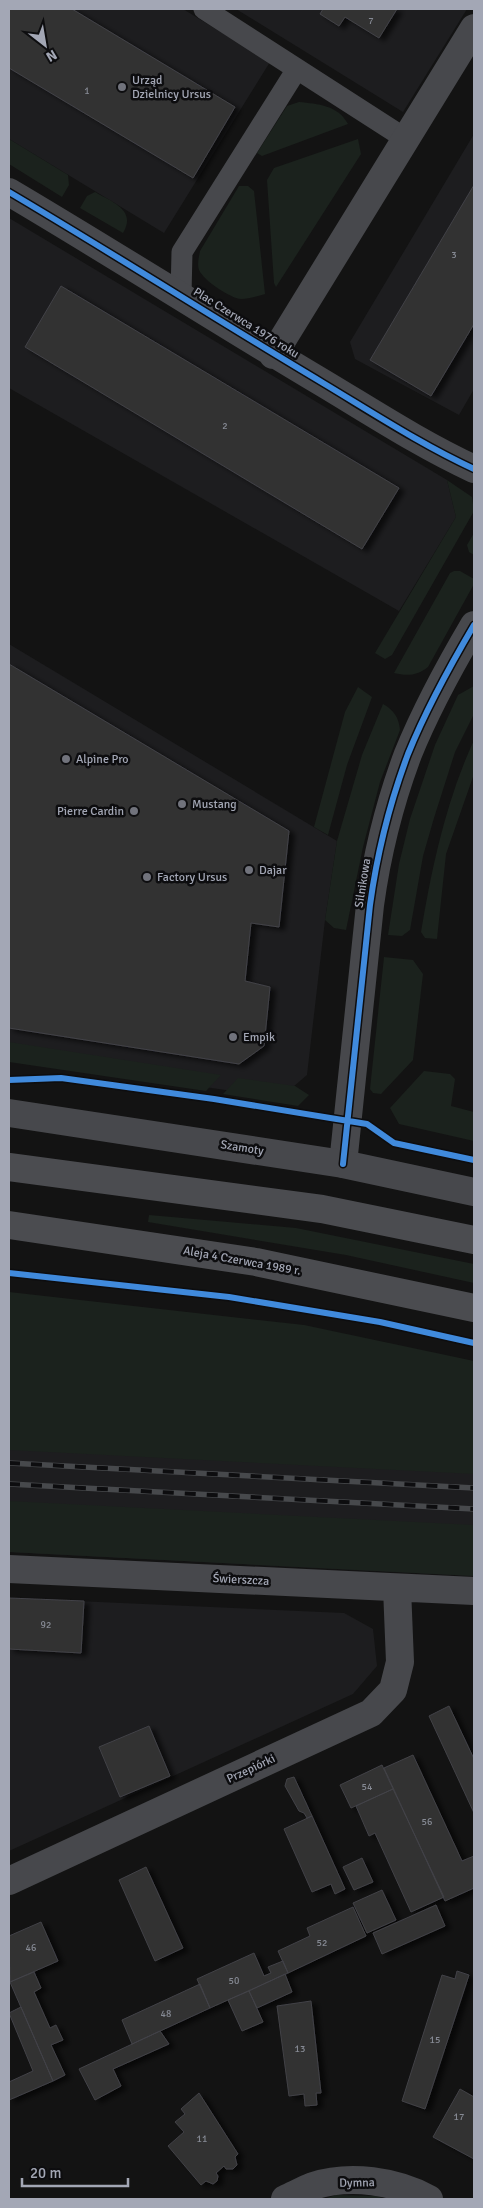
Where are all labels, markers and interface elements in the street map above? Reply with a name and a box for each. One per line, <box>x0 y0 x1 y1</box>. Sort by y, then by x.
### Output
house number: 7 <box>368 15 374 27</box>
north arrow <box>20 20 70 70</box>
text: N <box>43 46 60 66</box>
place label: Urząd Dzielnicy Ursus <box>132 73 211 102</box>
marker: Urząd Dzielnicy Ursus <box>116 81 128 93</box>
house number: 1 <box>84 85 90 97</box>
house number: 3 <box>451 249 457 261</box>
street label: Plac Czerwca 1976 roku <box>190 284 302 362</box>
house number: 2 <box>222 420 228 432</box>
place label: Alpine Pro <box>76 752 129 767</box>
marker: Alpine Pro <box>60 753 72 765</box>
place label: Mustang <box>192 797 237 812</box>
marker: Mustang <box>176 798 188 810</box>
place label: Pierre Cardin <box>57 804 124 819</box>
marker: Pierre Cardin <box>128 805 140 817</box>
street label: Silnikowa <box>352 857 374 909</box>
place label: Dajar <box>259 863 287 878</box>
marker: Dajar <box>243 864 255 876</box>
place label: Factory Ursus <box>157 870 227 885</box>
marker: Factory Ursus <box>141 871 153 883</box>
place label: Empik <box>243 1030 275 1045</box>
marker: Empik <box>227 1031 239 1043</box>
street label: Szamoty <box>219 1137 265 1159</box>
street label: Aleja 4 Czerwca 1989 r. <box>182 1243 302 1279</box>
street label: Świerszcza <box>212 1571 270 1589</box>
house number: 92 <box>41 1619 51 1631</box>
street label: Przepiórki <box>224 1751 278 1787</box>
house number: 54 <box>362 1781 373 1793</box>
house number: 56 <box>422 1816 432 1828</box>
house number: 52 <box>317 1937 327 1949</box>
house number: 46 <box>26 1942 36 1954</box>
house number: 50 <box>229 1975 239 1987</box>
house number: 48 <box>161 2008 171 2020</box>
house number: 15 <box>430 2034 440 2046</box>
house number: 13 <box>295 2043 305 2055</box>
house number: 17 <box>454 2111 464 2123</box>
house number: 11 <box>197 2133 207 2145</box>
scale bar <box>22 2156 129 2188</box>
text: 20 m <box>30 2164 61 2182</box>
street label: Dymna <box>339 2175 375 2191</box>

